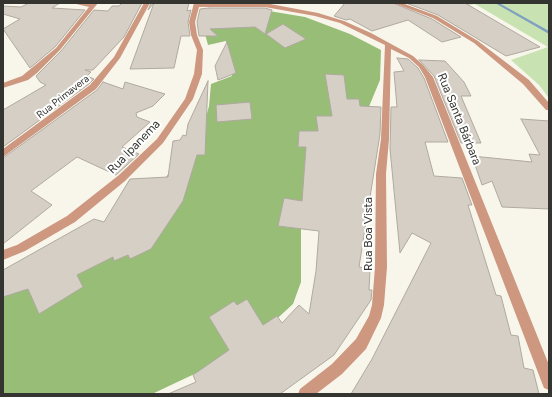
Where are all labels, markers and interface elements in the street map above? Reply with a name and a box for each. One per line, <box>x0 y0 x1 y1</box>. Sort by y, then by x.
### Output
street label: Rua Santa Bárbara <box>434 71 484 167</box>
street label: Rua Primavera <box>34 73 92 121</box>
street label: Rua Ipanema <box>105 117 163 177</box>
street label: Rua Boa Vista <box>361 197 375 271</box>

